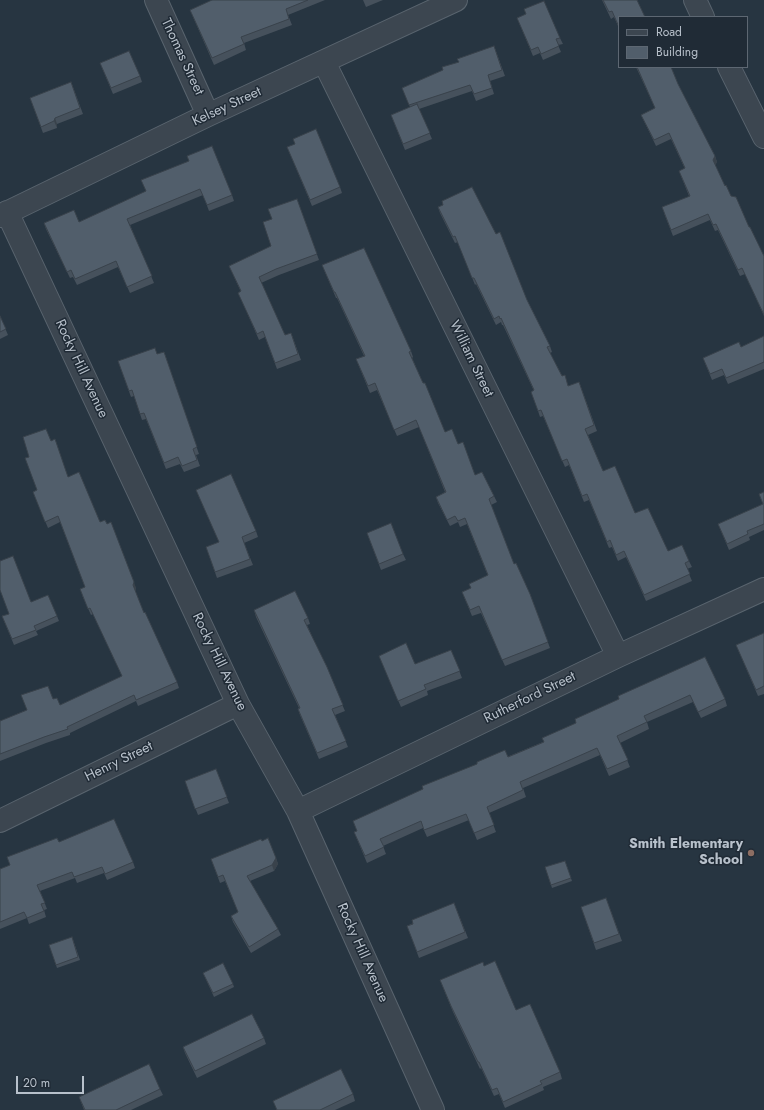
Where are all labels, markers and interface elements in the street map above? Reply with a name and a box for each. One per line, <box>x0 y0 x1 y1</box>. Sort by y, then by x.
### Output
street label: Thomas Street <box>157 16 207 98</box>
legend <box>618 16 748 68</box>
text: Road <box>656 23 682 41</box>
text: Building <box>656 43 698 61</box>
street label: Kelsey Street <box>190 84 264 130</box>
street label: Rocky Hill Avenue <box>51 317 111 421</box>
street label: William Street <box>445 318 497 400</box>
street label: Rocky Hill Avenue <box>188 610 250 714</box>
street label: Rutherford Street <box>481 669 579 727</box>
street label: Henry Street <box>82 738 156 786</box>
place label: Smith Elementary School <box>629 837 743 870</box>
marker: Smith Elementary School <box>746 848 756 858</box>
street label: Rocky Hill Avenue <box>333 901 391 1005</box>
scale bar <box>18 1068 86 1094</box>
text: 20 m <box>23 1074 50 1092</box>

